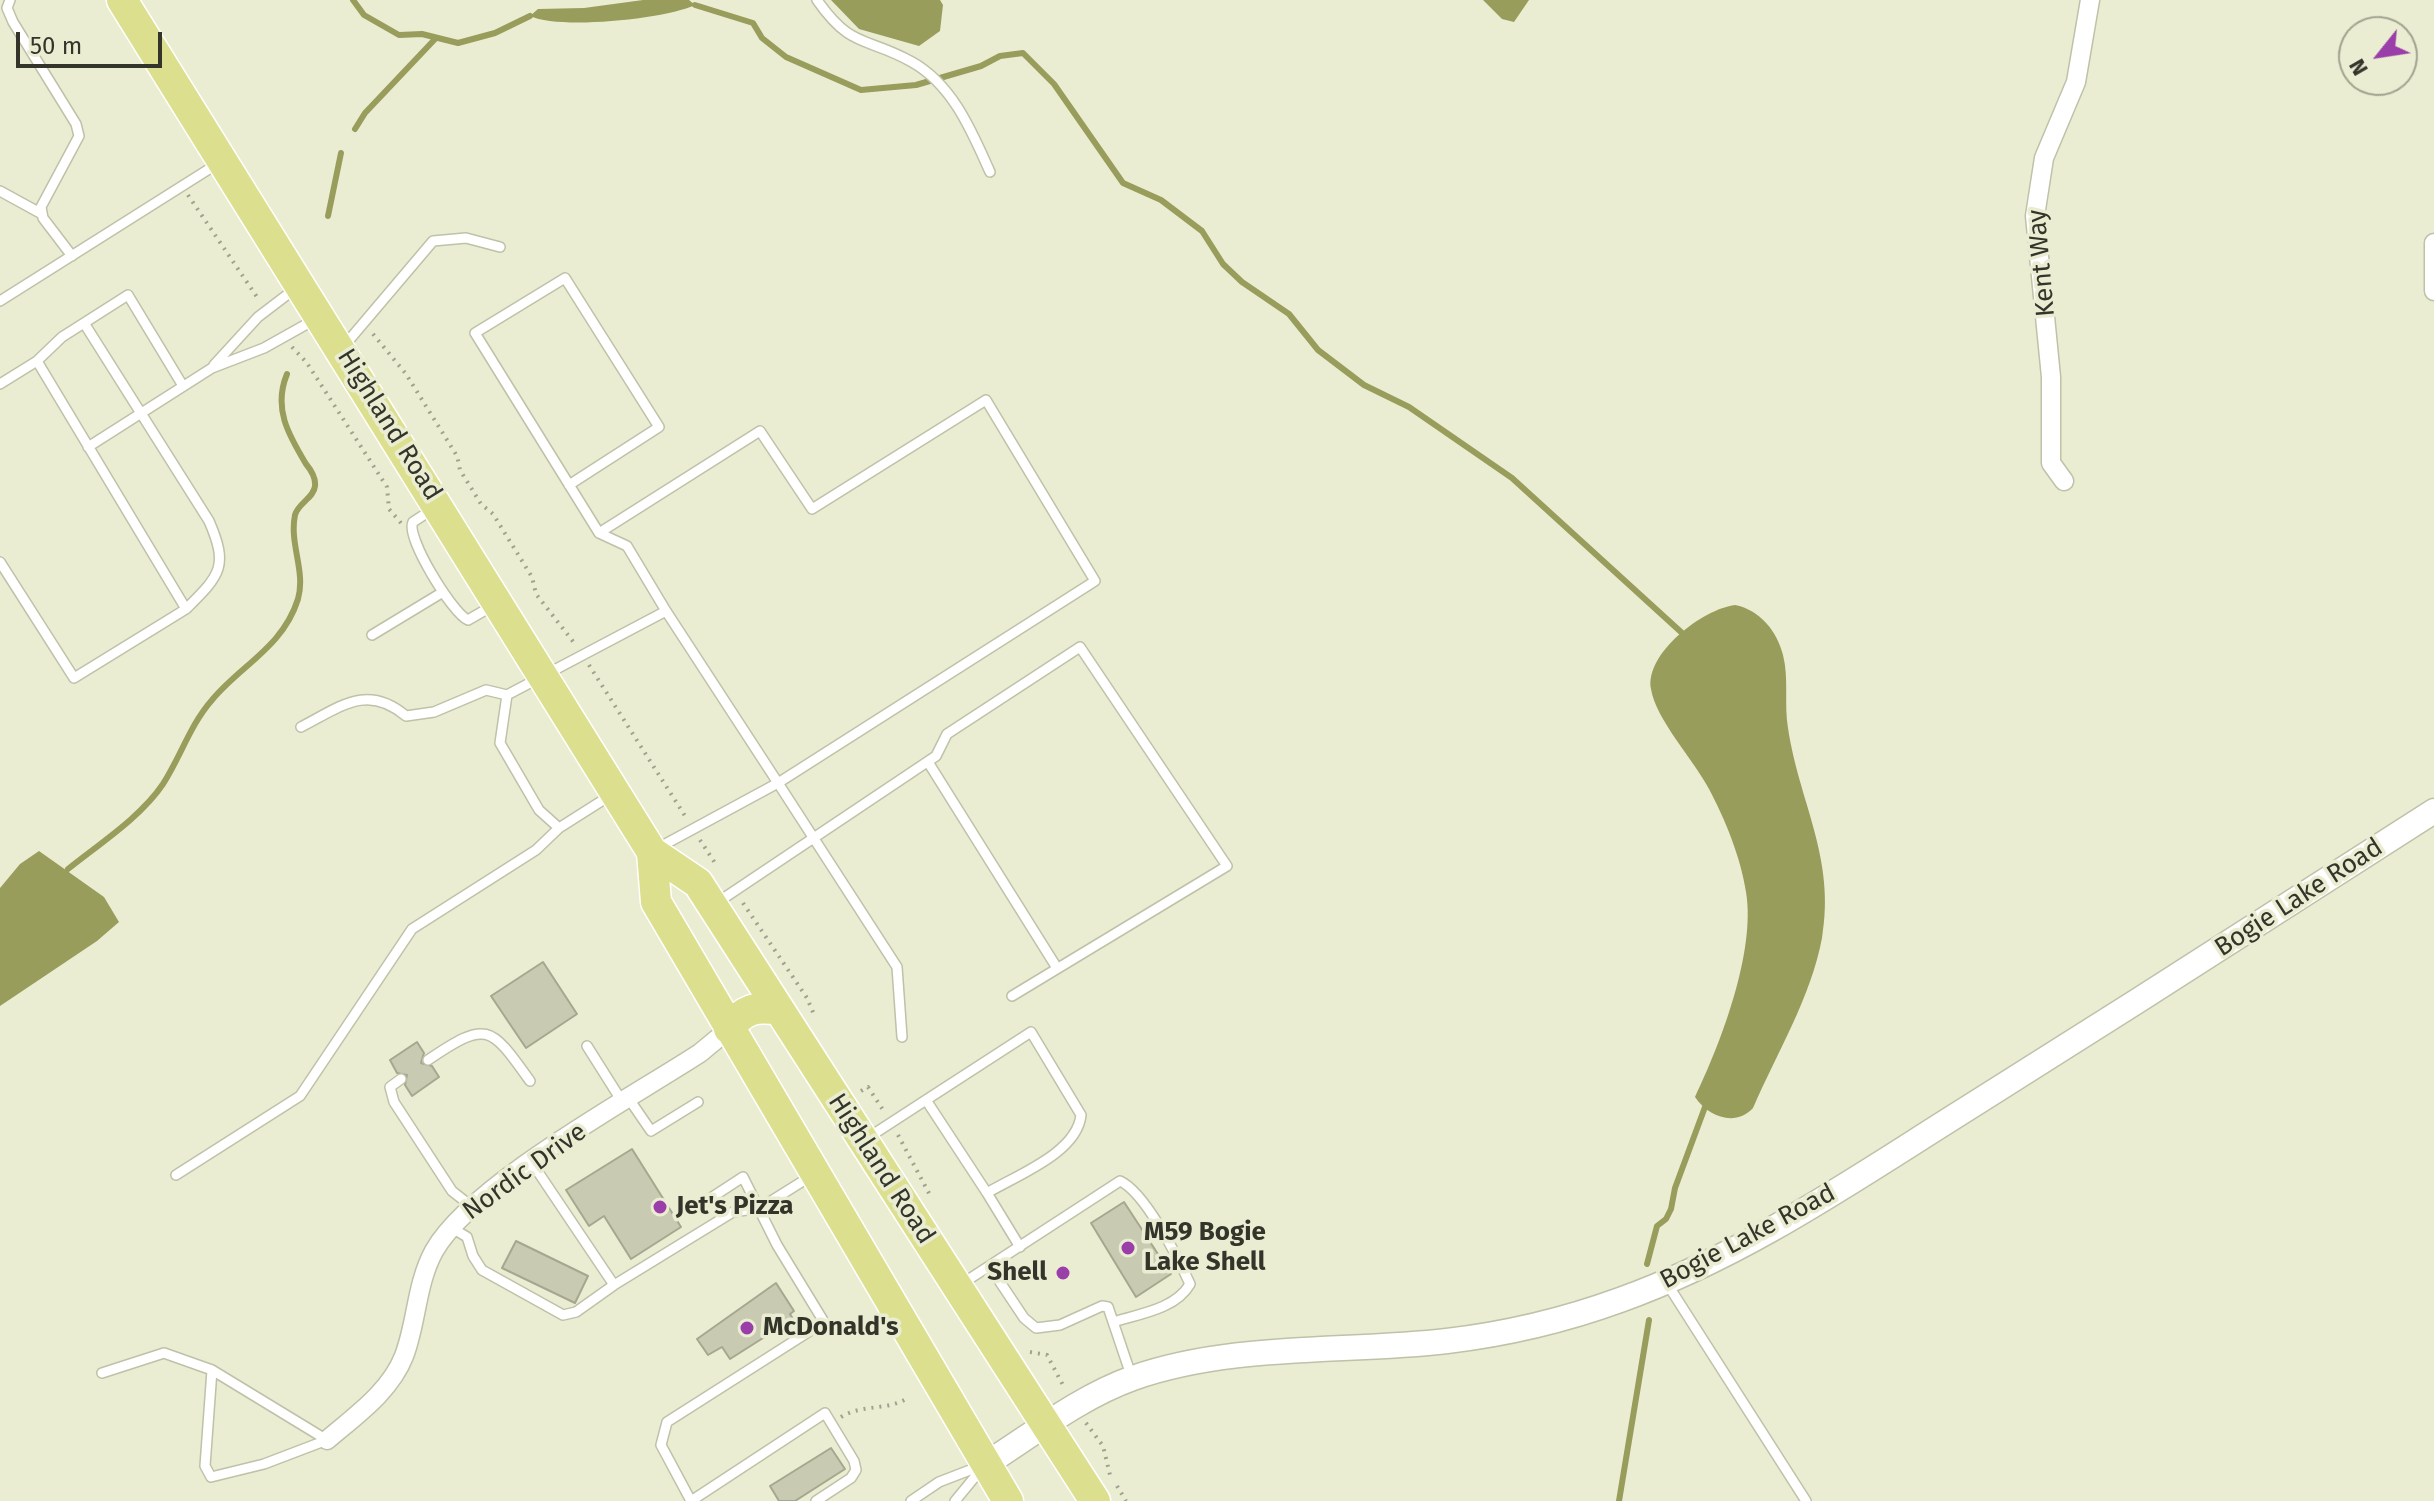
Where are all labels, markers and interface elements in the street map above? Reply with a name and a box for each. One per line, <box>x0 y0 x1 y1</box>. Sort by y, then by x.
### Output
scale bar <box>20 16 166 66</box>
north arrow <box>2338 16 2418 96</box>
text: 50 m <box>30 32 82 60</box>
text: N <box>2343 54 2374 80</box>
street label: Kent Way <box>2022 208 2062 318</box>
street label: Highland Road <box>330 343 448 507</box>
street label: Bogie Lake Road <box>2209 832 2389 964</box>
street label: Highland Road <box>821 1088 941 1250</box>
street label: Nordic Drive <box>457 1117 593 1227</box>
street label: Bogie Lake Road <box>1655 1178 1841 1296</box>
place label: Jet's Pizza <box>676 1191 794 1223</box>
marker: Jet's Pizza <box>651 1198 669 1216</box>
place label: M59 Bogie Lake Shell <box>1144 1217 1266 1278</box>
marker: M59 Bogie Lake Shell <box>1119 1239 1137 1257</box>
place label: Shell <box>987 1257 1047 1289</box>
marker: Shell <box>1054 1264 1072 1282</box>
place label: McDonald's <box>763 1312 899 1344</box>
marker: McDonald's <box>738 1319 756 1337</box>

